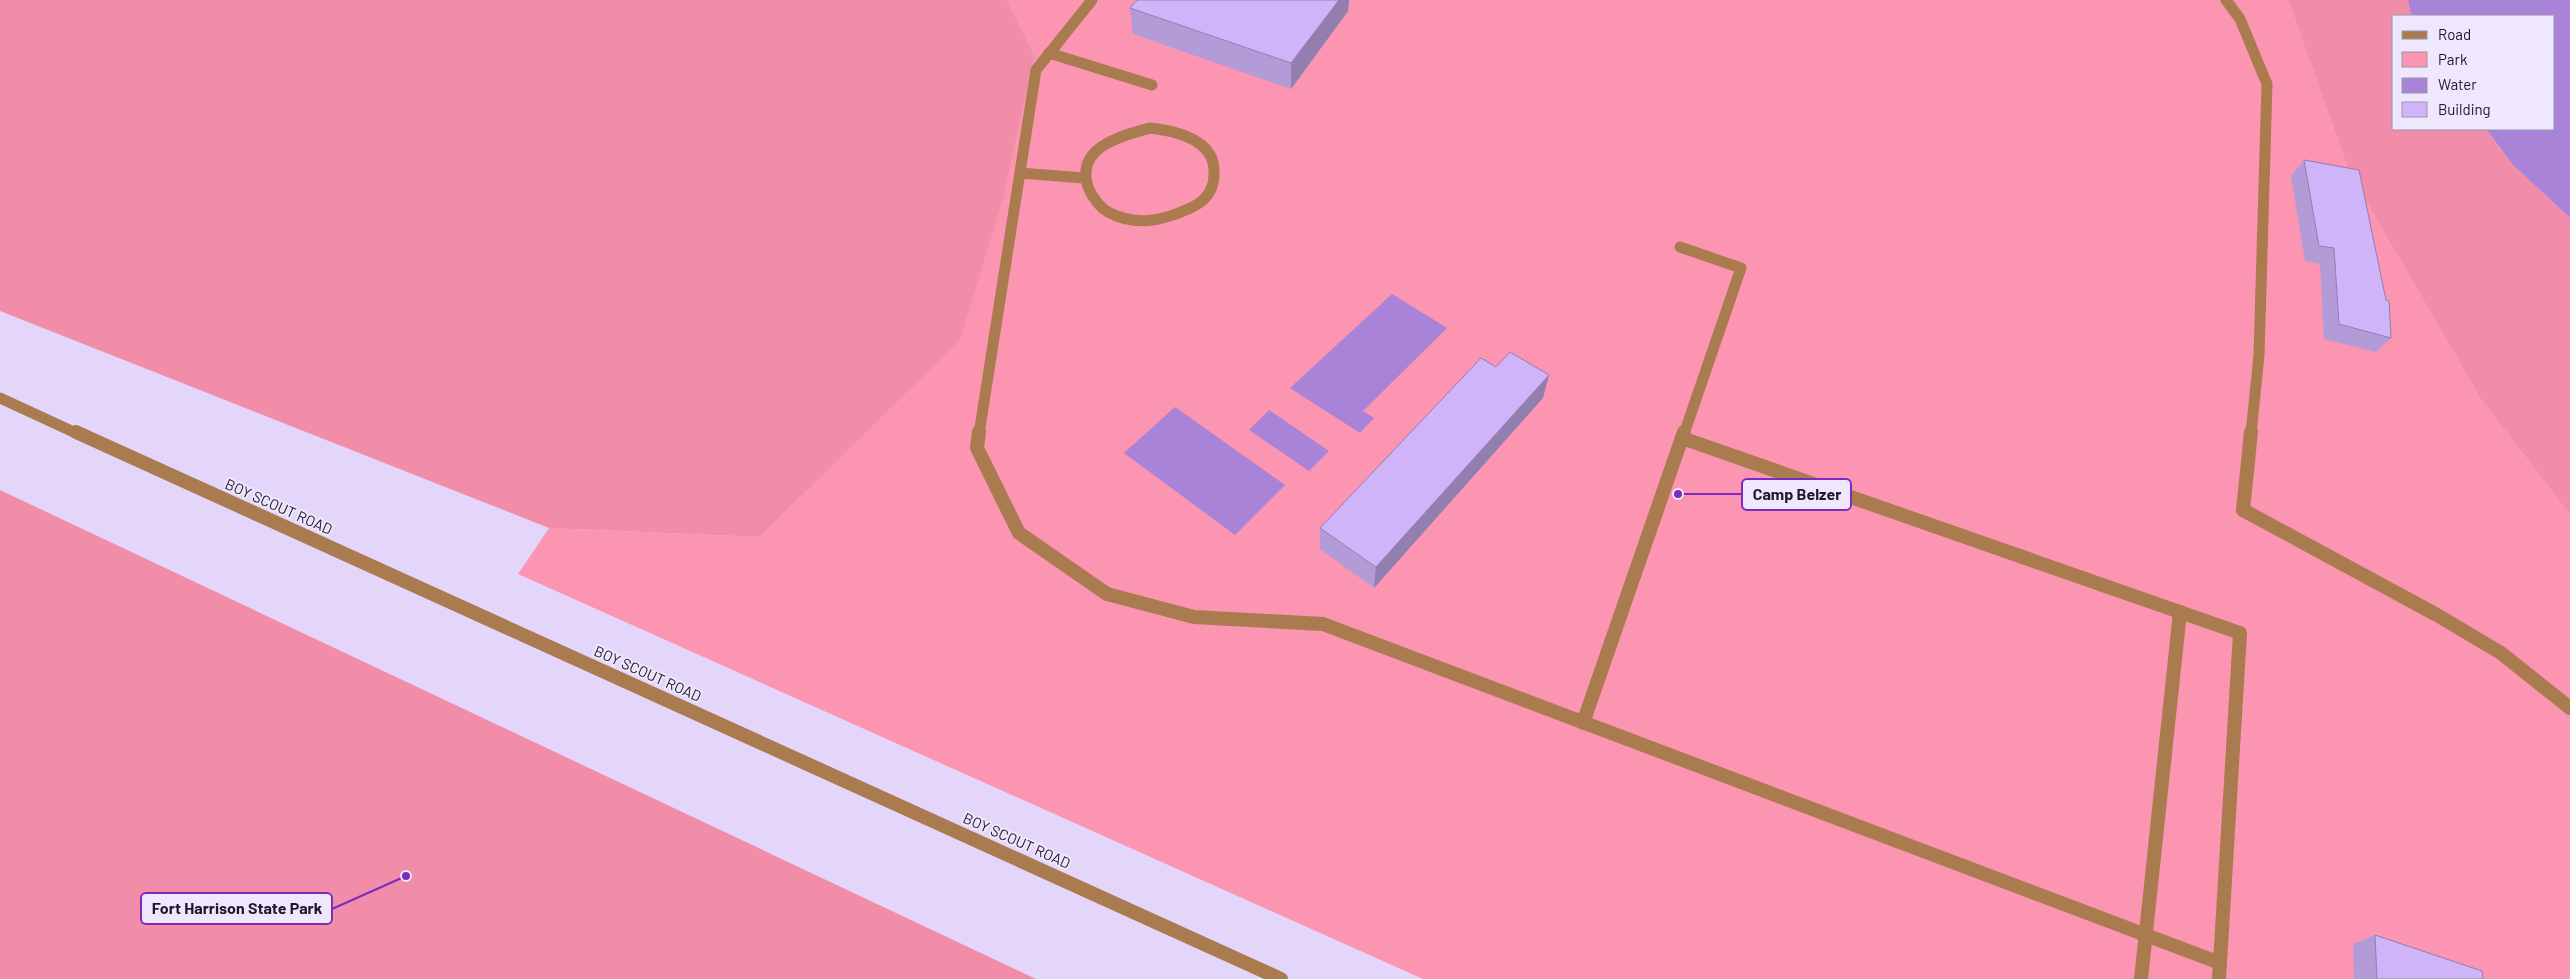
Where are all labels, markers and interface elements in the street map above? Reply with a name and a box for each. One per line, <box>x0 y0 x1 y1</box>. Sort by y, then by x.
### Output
legend <box>2392 15 2555 130</box>
text: Road <box>2438 25 2471 43</box>
text: Park <box>2438 50 2468 68</box>
text: Water <box>2438 75 2477 93</box>
text: Building <box>2438 100 2491 118</box>
street label: BOY SCOUT ROAD <box>223 474 335 538</box>
callout: Camp Belzer <box>1742 479 1851 510</box>
text: Camp Belzer <box>1753 484 1841 503</box>
street label: BOY SCOUT ROAD <box>592 641 704 705</box>
street label: BOY SCOUT ROAD <box>961 808 1073 872</box>
callout: Fort Harrison State Park <box>141 893 332 924</box>
text: Fort Harrison State Park <box>152 898 323 917</box>

